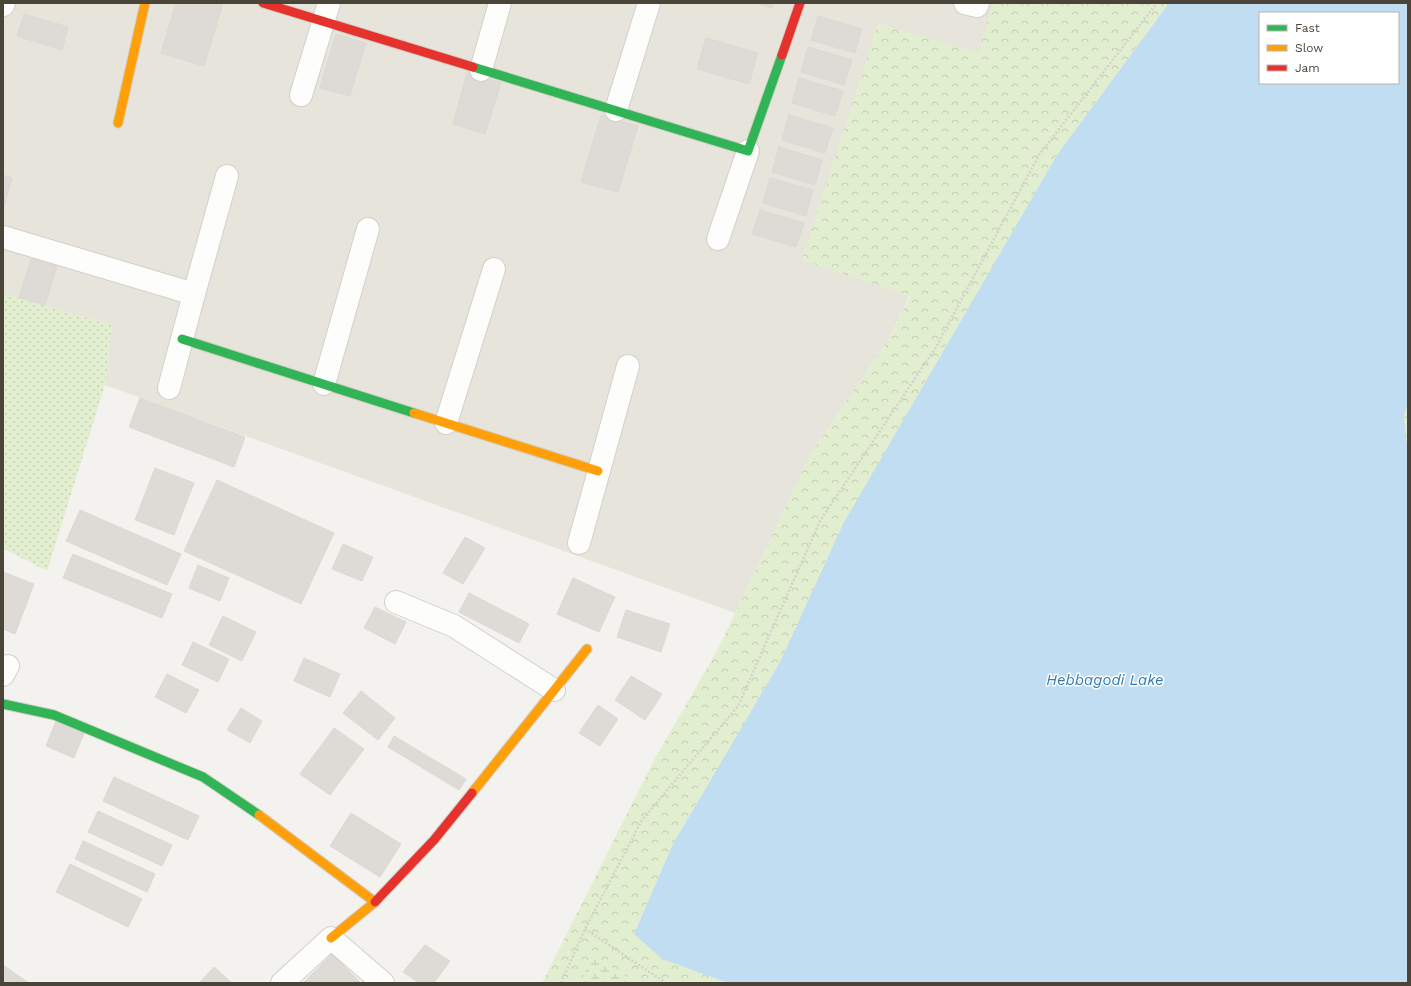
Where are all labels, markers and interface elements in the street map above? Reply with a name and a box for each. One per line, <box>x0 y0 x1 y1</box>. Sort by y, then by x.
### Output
legend <box>1259 12 1399 84</box>
text: Fast <box>1295 21 1320 35</box>
text: Slow <box>1295 41 1323 55</box>
text: Jam <box>1295 61 1320 75</box>
water label: Hebbagodi Lake <box>1046 671 1164 689</box>

